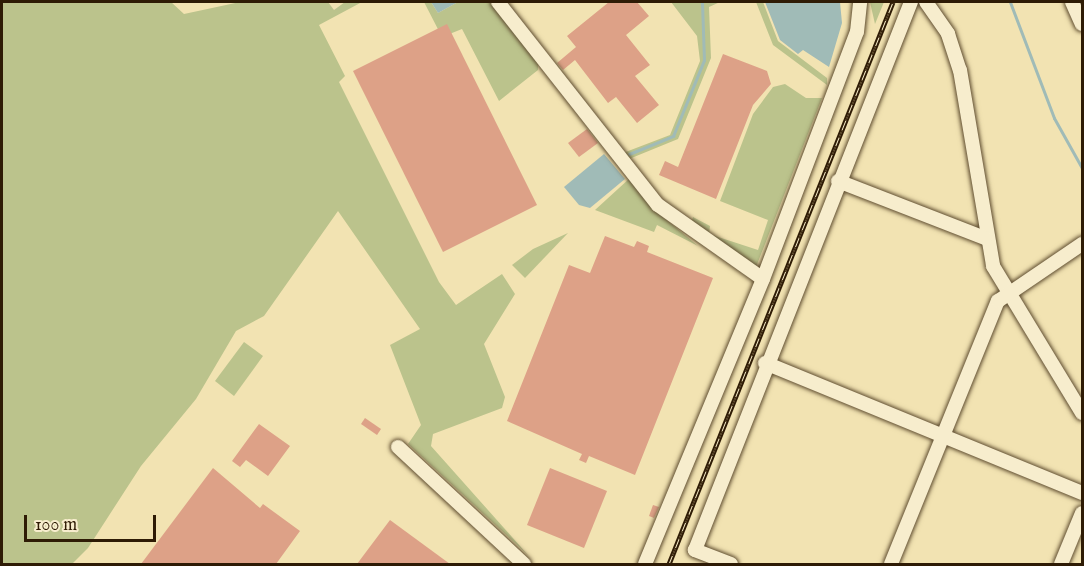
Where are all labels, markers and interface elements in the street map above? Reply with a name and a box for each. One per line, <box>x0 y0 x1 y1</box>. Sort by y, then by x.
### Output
scale bar <box>27 503 159 541</box>
text: 100 m <box>35 514 77 537</box>

